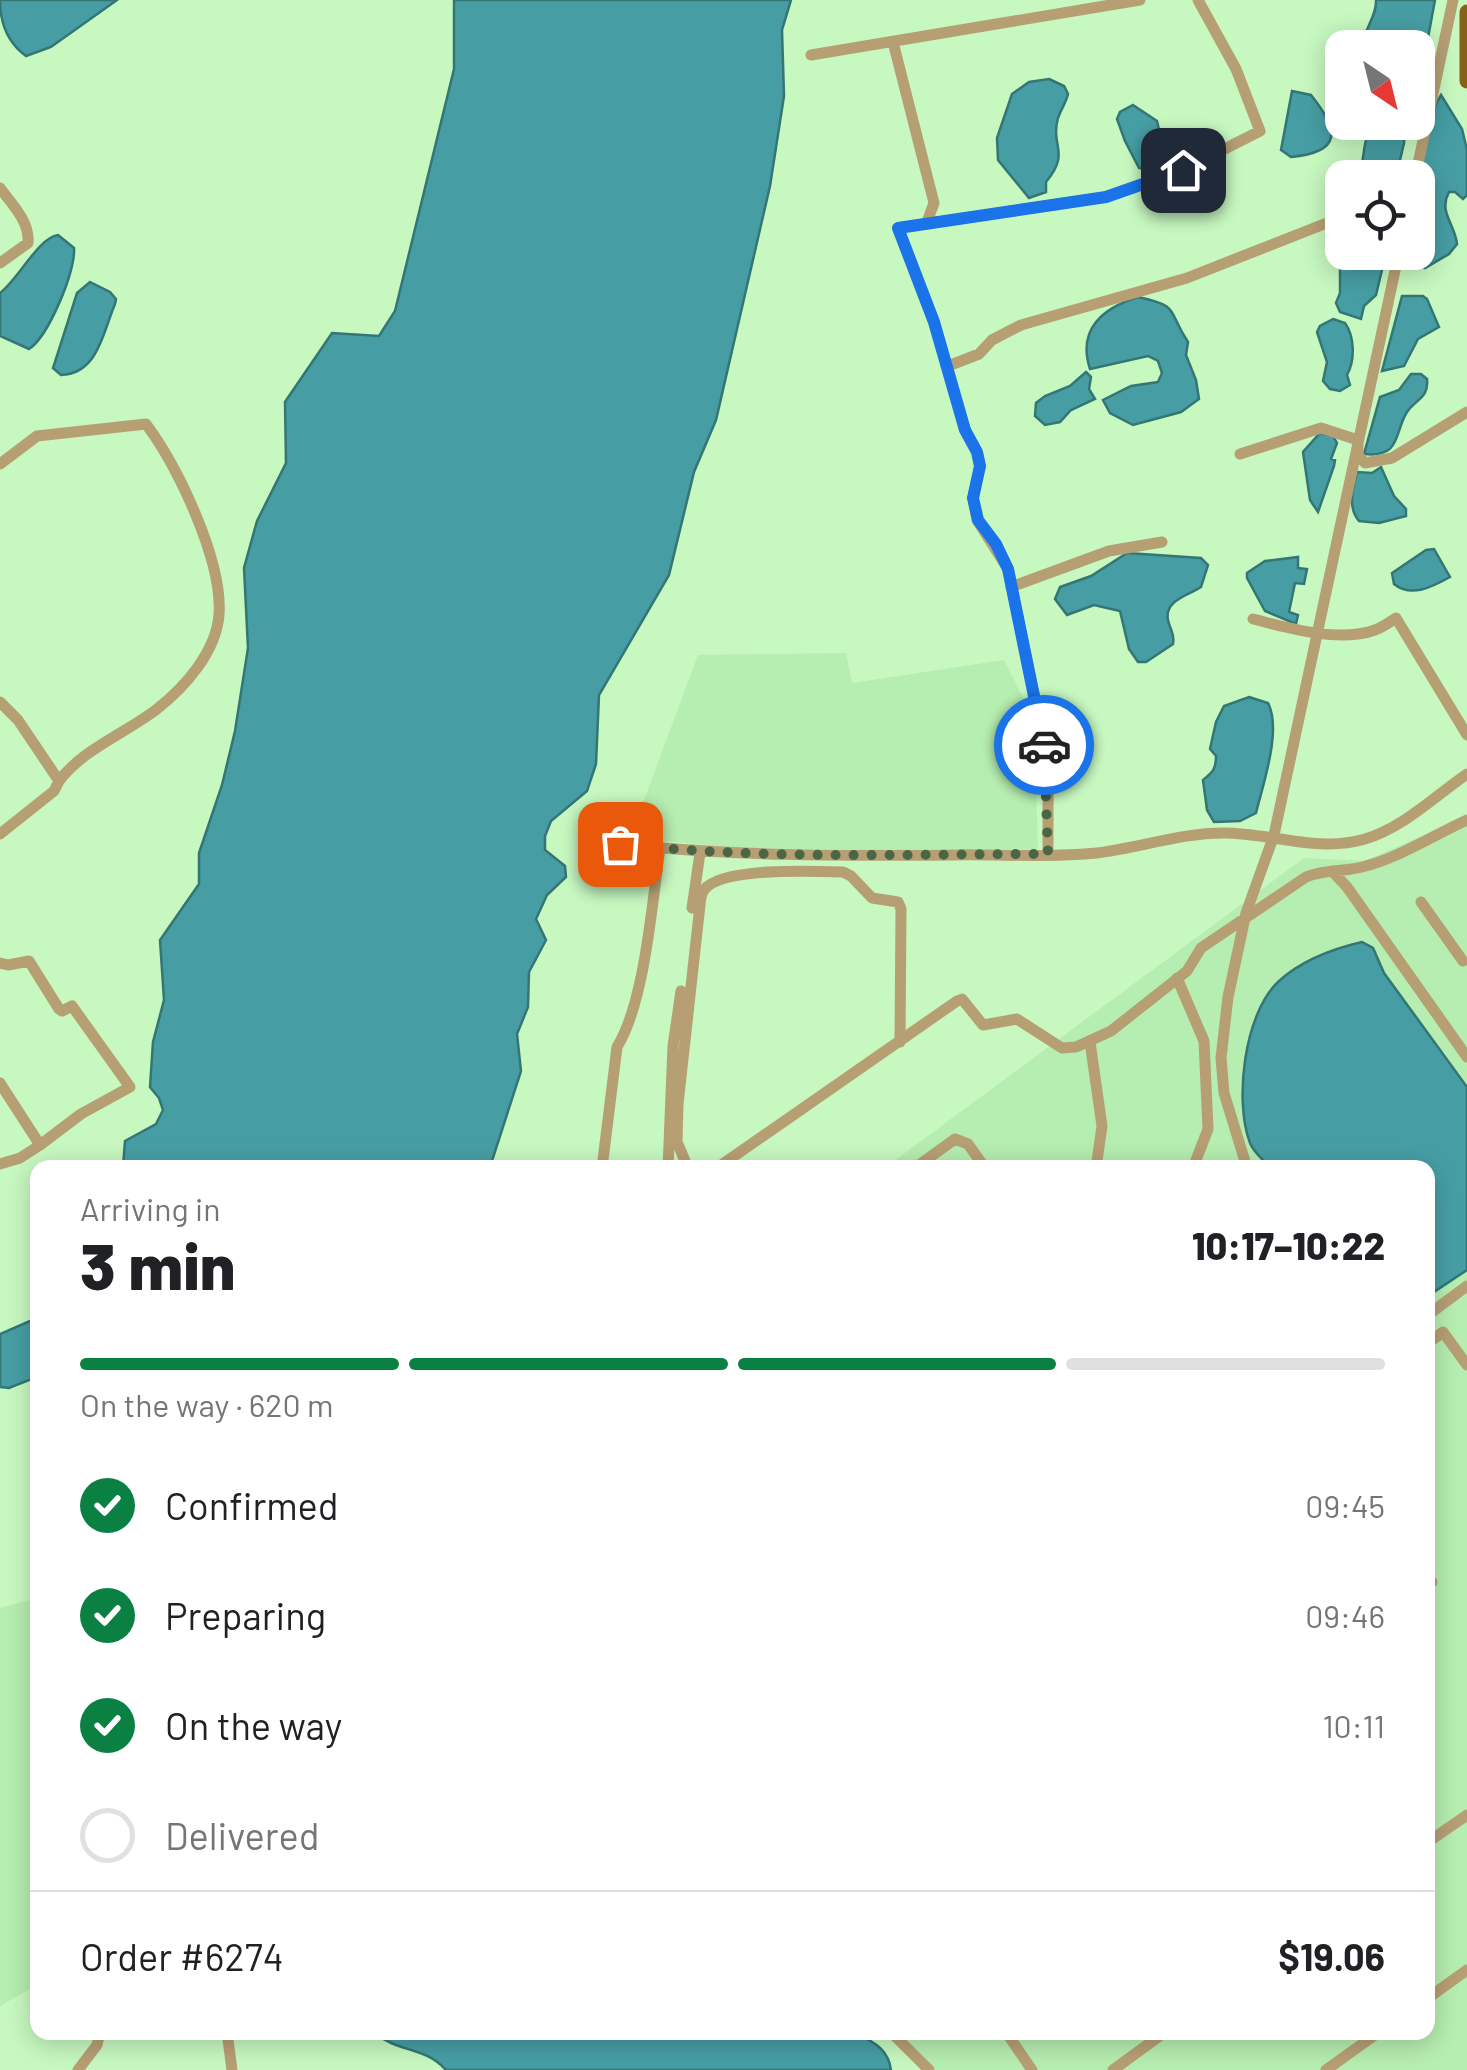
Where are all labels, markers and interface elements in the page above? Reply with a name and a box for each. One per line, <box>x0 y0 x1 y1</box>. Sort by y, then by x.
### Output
north arrow <box>1325 30 1435 140</box>
map controls <box>1325 30 1435 270</box>
pin <box>1141 128 1226 213</box>
icon: home <box>1156 143 1211 198</box>
button: locate <box>1325 160 1435 270</box>
courier <box>994 695 1094 795</box>
icon: car <box>1017 718 1072 773</box>
pin <box>578 802 663 887</box>
icon: bag <box>593 817 648 872</box>
text: Arriving in <box>80 1189 220 1227</box>
text: 10:17–10:22 <box>1192 1222 1385 1268</box>
text: 3 min <box>80 1225 235 1303</box>
text: On the way · 620 m <box>80 1385 333 1423</box>
icon: check <box>80 1478 135 1533</box>
text: Confirmed <box>165 1482 338 1528</box>
text: 09:45 <box>1305 1486 1385 1524</box>
icon: check <box>80 1588 135 1643</box>
text: Preparing <box>165 1592 326 1638</box>
text: 09:46 <box>1305 1596 1385 1634</box>
icon: check <box>80 1698 135 1753</box>
text: On the way <box>165 1702 342 1748</box>
text: 10:11 <box>1322 1706 1385 1744</box>
text: Delivered <box>165 1812 319 1858</box>
text: Order #6274 <box>80 1933 284 1979</box>
text: $19.06 <box>1278 1933 1385 1979</box>

